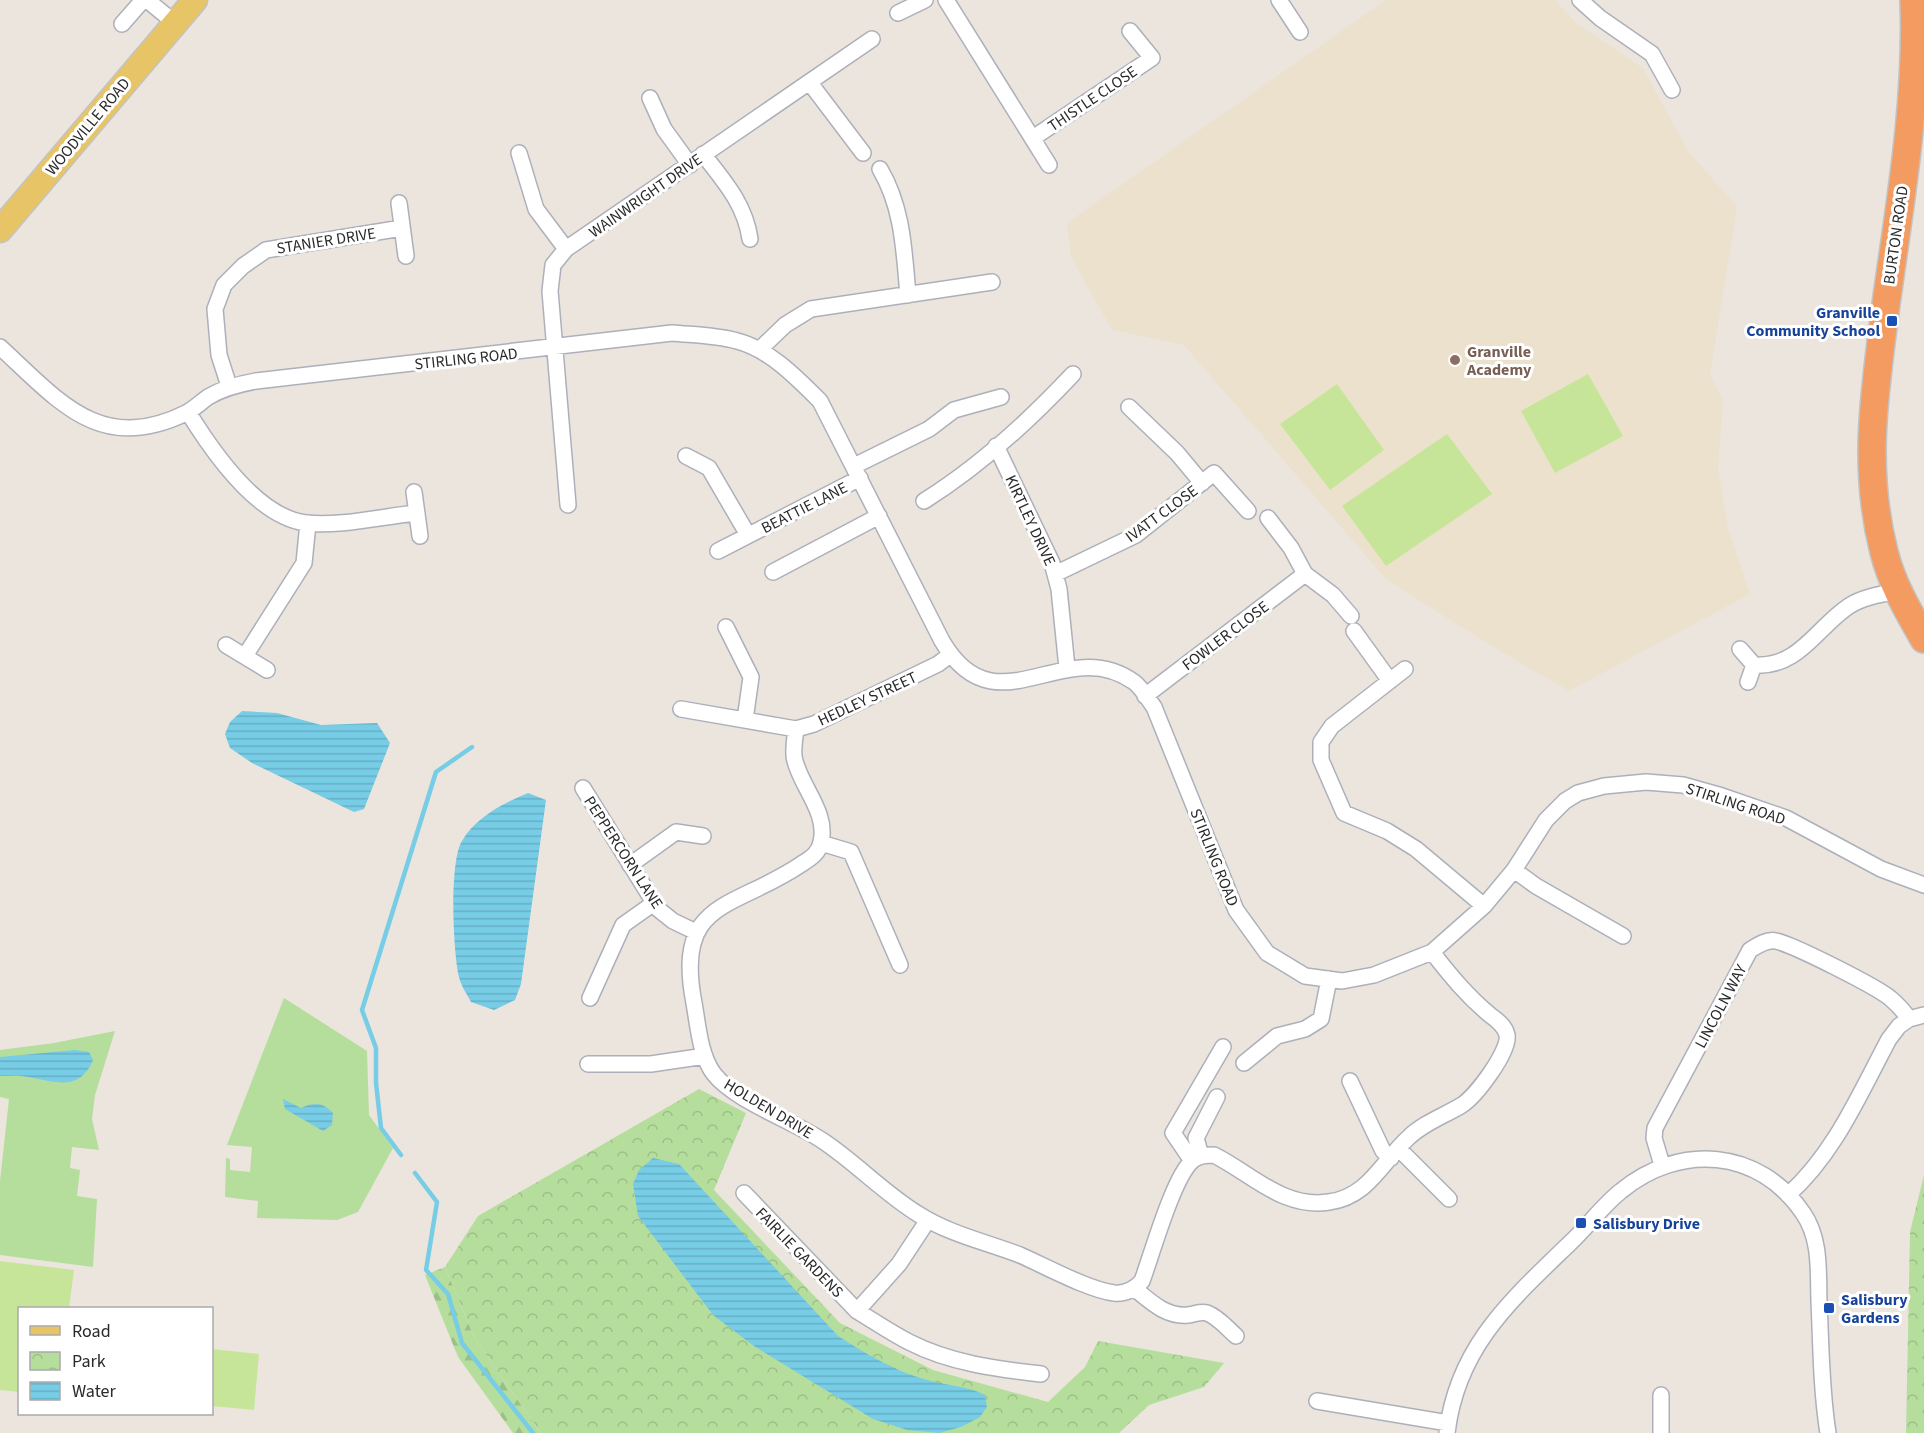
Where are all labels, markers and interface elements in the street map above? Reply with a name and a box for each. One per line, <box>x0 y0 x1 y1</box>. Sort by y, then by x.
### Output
street label: THISTLE CLOSE <box>1043 61 1142 137</box>
street label: WOODVILLE ROAD <box>40 73 135 180</box>
street label: WAINWRIGHT DRIVE <box>585 148 707 243</box>
street label: BURTON ROAD <box>1878 184 1914 286</box>
street label: STANIER DRIVE <box>275 222 377 260</box>
place label: Granville Community School <box>1746 302 1880 342</box>
marker: Granville Community School <box>1885 314 1899 328</box>
place label: Granville Academy <box>1466 341 1532 381</box>
street label: STIRLING ROAD <box>413 343 519 375</box>
marker: Granville Academy <box>1448 353 1462 367</box>
street label: KIRTLEY DRIVE <box>999 471 1061 569</box>
street label: BEATTIE LANE <box>758 477 851 539</box>
street label: IVATT CLOSE <box>1121 480 1202 548</box>
street label: FOWLER CLOSE <box>1178 596 1274 676</box>
street label: HEDLEY STREET <box>814 666 921 732</box>
street label: STIRLING ROAD <box>1683 777 1789 830</box>
street label: PEPPERCORN LANE <box>578 792 668 913</box>
street label: STIRLING ROAD <box>1184 805 1244 910</box>
street label: LINCOLN WAY <box>1690 961 1752 1052</box>
street label: HOLDEN DRIVE <box>720 1074 817 1144</box>
street label: FAIRLIE GARDENS <box>750 1203 848 1303</box>
place label: Salisbury Drive <box>1593 1213 1700 1235</box>
marker: Salisbury Drive <box>1574 1216 1588 1230</box>
place label: Salisbury Gardens <box>1841 1289 1908 1329</box>
marker: Salisbury Gardens <box>1822 1301 1836 1315</box>
legend <box>18 1307 213 1415</box>
text: Road <box>72 1319 111 1344</box>
text: Park <box>72 1349 106 1374</box>
text: Water <box>72 1379 116 1404</box>

